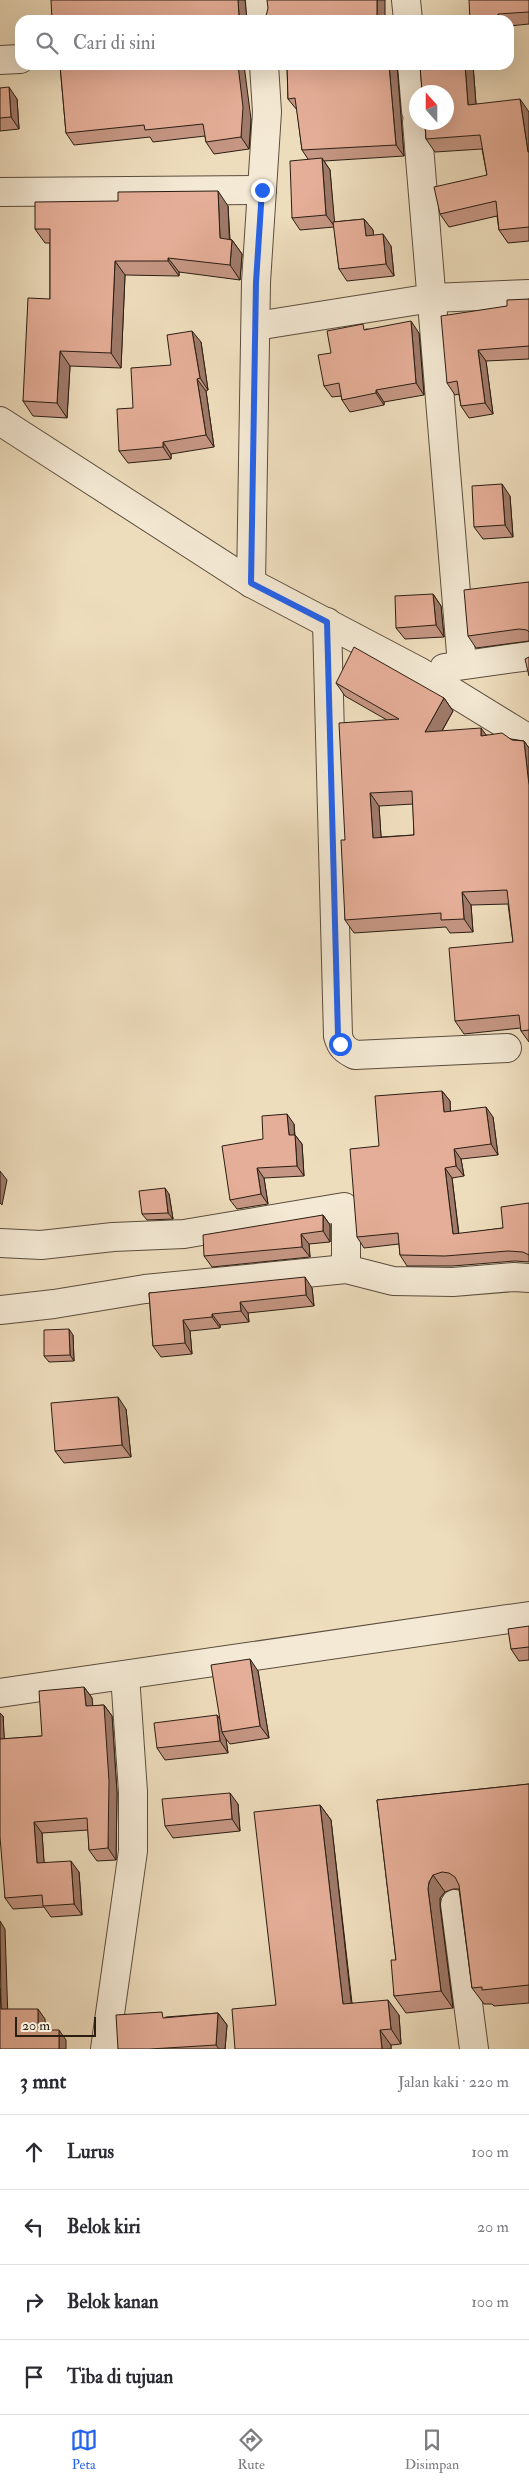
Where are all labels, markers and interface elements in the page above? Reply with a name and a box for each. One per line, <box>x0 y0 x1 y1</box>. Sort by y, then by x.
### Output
search box <box>15 15 514 70</box>
icon: search <box>33 29 61 57</box>
text: Cari di sini <box>73 31 156 55</box>
north arrow <box>409 85 454 130</box>
route end <box>251 179 274 202</box>
route start <box>329 1033 352 1056</box>
scale bar <box>15 2014 96 2037</box>
text: 20 m <box>22 2017 50 2034</box>
text: 3 mnt <box>20 2068 66 2095</box>
text: Jalan kaki · 220 m <box>398 2072 509 2092</box>
icon: ahead <box>20 2138 48 2166</box>
text: Lurus <box>67 2140 114 2164</box>
text: 100 m <box>471 2142 509 2162</box>
icon: left <box>20 2213 48 2241</box>
text: Belok kiri <box>67 2215 141 2239</box>
text: 20 m <box>477 2217 509 2237</box>
icon: right <box>20 2288 48 2316</box>
text: Belok kanan <box>67 2290 158 2314</box>
text: 100 m <box>471 2292 509 2312</box>
icon: arrive <box>20 2363 48 2391</box>
text: Tiba di tujuan <box>67 2365 173 2389</box>
tab: Peta <box>70 2426 98 2473</box>
tab: Rute <box>237 2426 265 2473</box>
tab: Disimpan <box>405 2426 459 2473</box>

